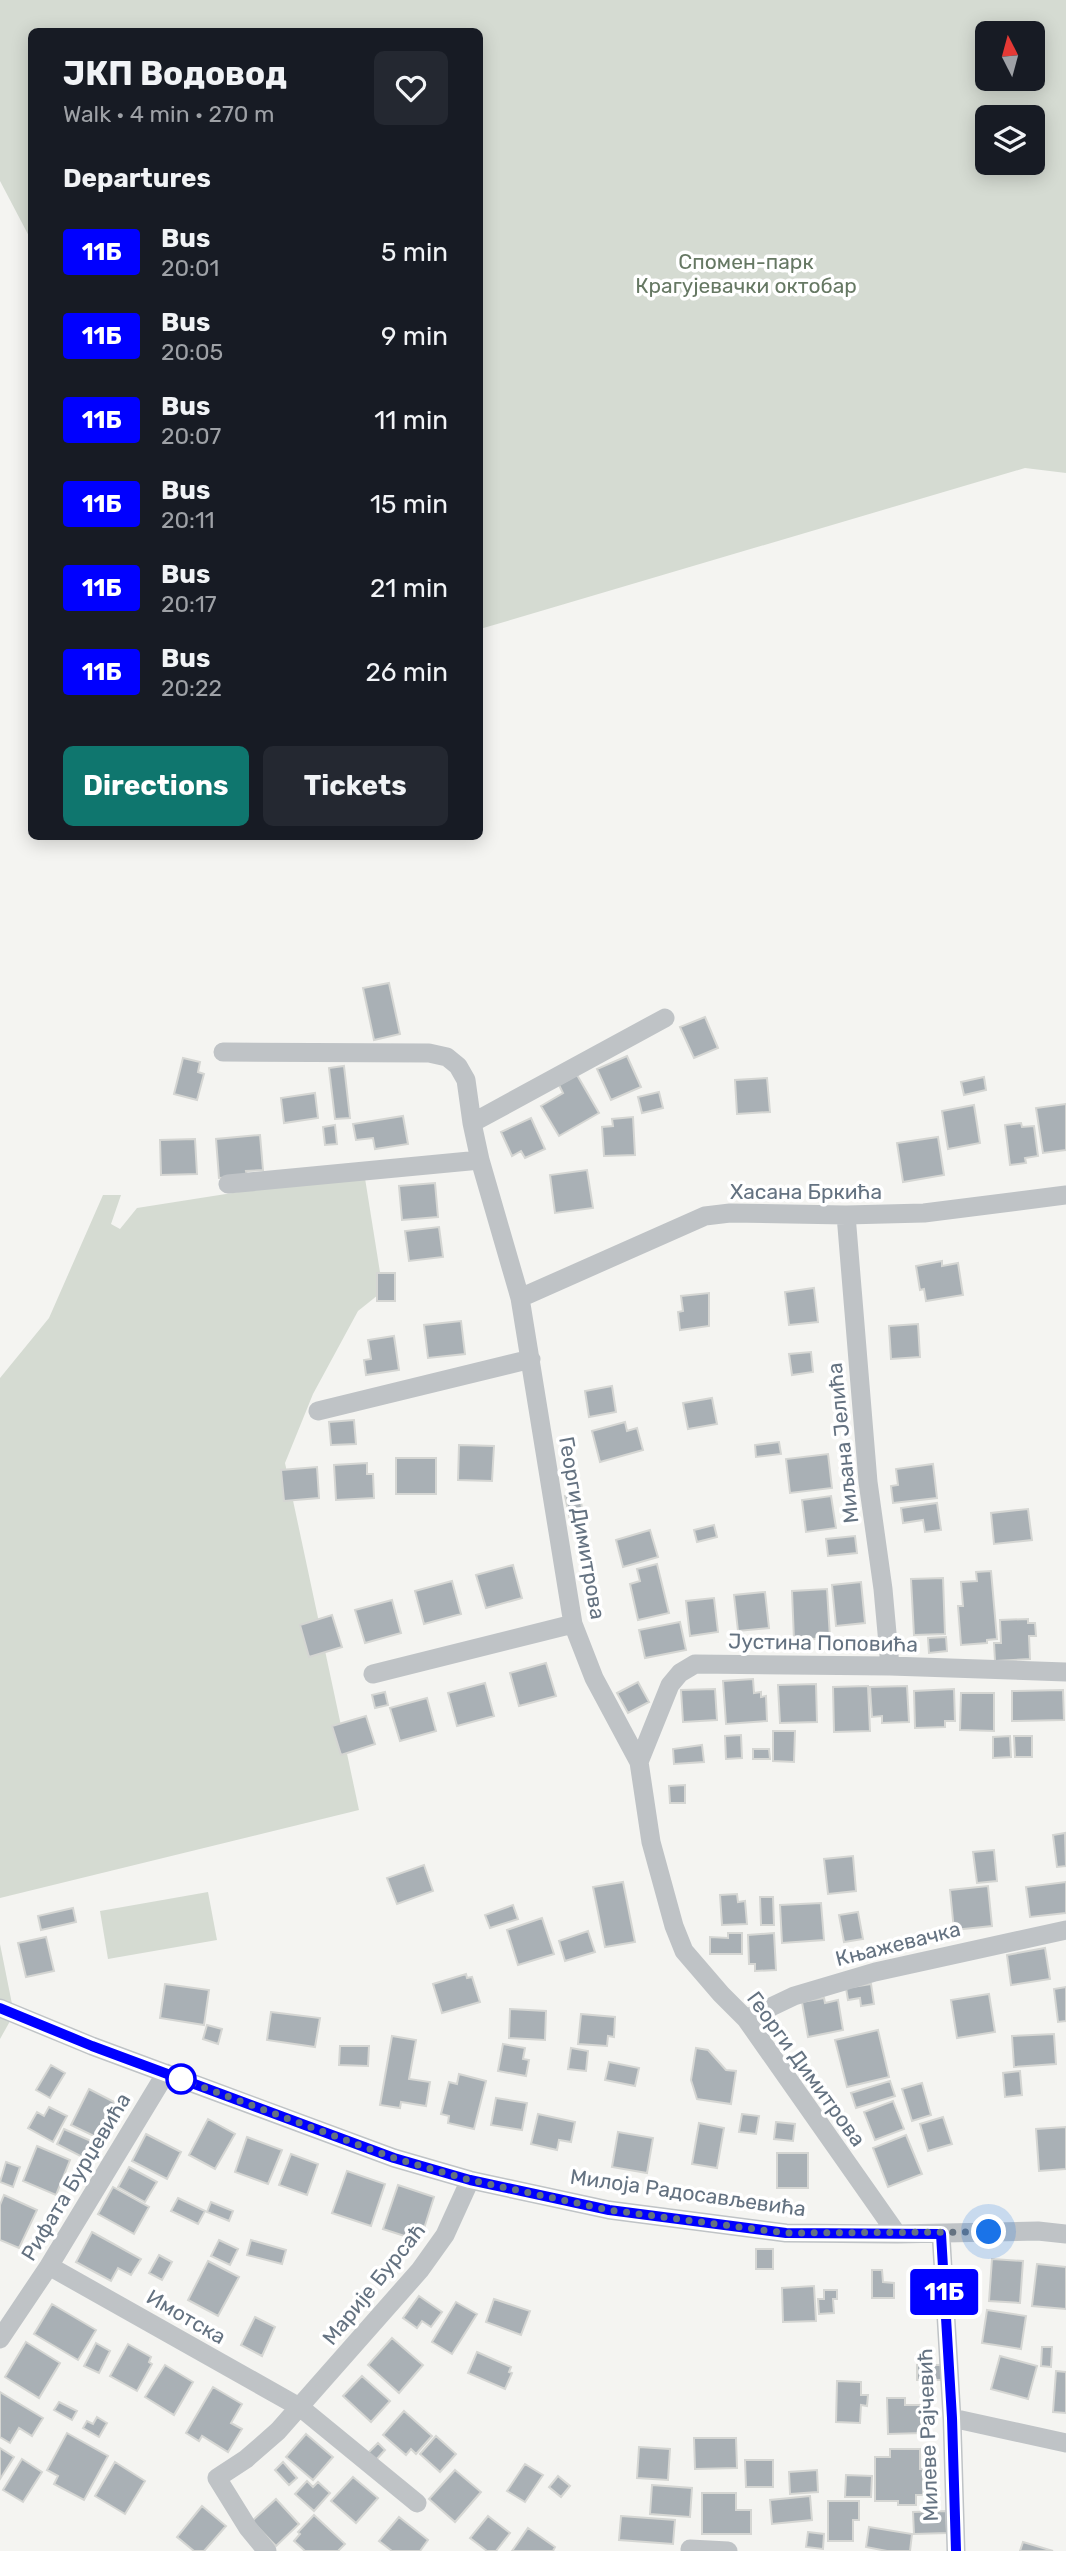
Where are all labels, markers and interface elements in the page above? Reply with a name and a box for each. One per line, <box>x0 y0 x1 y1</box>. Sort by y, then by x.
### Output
north arrow <box>975 21 1045 91</box>
map controls <box>975 21 1045 175</box>
button: heart <box>374 51 448 125</box>
text: ЈКП Водовод <box>63 54 287 93</box>
text: Walk · 4 min · 270 m <box>63 100 274 128</box>
button: layers <box>975 105 1045 175</box>
text: Departures <box>63 163 211 194</box>
text: Bus <box>161 223 210 254</box>
text: 5 min <box>381 237 448 268</box>
text: 11Б <box>82 238 121 266</box>
park label: Спомен-парк Крагујевачки октобар <box>635 249 857 298</box>
text: 20:01 <box>161 254 219 282</box>
text: Bus <box>161 307 210 338</box>
text: 9 min <box>381 321 448 352</box>
text: 11Б <box>82 322 121 350</box>
text: 20:05 <box>161 338 223 366</box>
text: Bus <box>161 391 210 422</box>
text: 11 min <box>374 405 448 436</box>
text: 11Б <box>82 406 121 434</box>
text: 20:07 <box>161 422 221 450</box>
text: Bus <box>161 475 210 506</box>
text: 15 min <box>370 489 448 520</box>
text: 11Б <box>82 490 121 518</box>
text: 20:11 <box>161 506 215 534</box>
text: Bus <box>161 559 210 590</box>
text: 21 min <box>370 573 448 604</box>
text: 11Б <box>82 574 121 602</box>
text: 20:17 <box>161 590 217 618</box>
text: Bus <box>161 643 210 674</box>
text: 26 min <box>366 657 448 688</box>
text: 11Б <box>82 658 121 686</box>
text: 20:22 <box>161 674 222 702</box>
button: Directions <box>63 746 249 826</box>
button: Tickets <box>263 746 448 826</box>
street label: Хасана Бркића <box>730 1179 882 1204</box>
street label: Миљана Јелића <box>822 1361 863 1525</box>
street label: Георги Димитрова <box>554 1435 611 1621</box>
street label: Јустина Поповића <box>728 1628 918 1657</box>
street label: Књажевачка <box>833 1916 963 1971</box>
street label: Георги Димитрова <box>742 1986 871 2151</box>
unlabelled marker <box>166 2064 196 2094</box>
street label: Рифата Бурџевића <box>16 2088 136 2265</box>
street label: Милоја Радосављевића <box>569 2164 808 2221</box>
your location <box>971 2214 1006 2249</box>
street label: Марије Бурсаћ <box>317 2218 430 2350</box>
line badge: 11Б <box>904 2269 984 2315</box>
text: 11Б <box>924 2278 964 2306</box>
street label: Имотска <box>142 2284 230 2349</box>
street label: Милеве Рајчевић <box>912 2348 943 2522</box>

